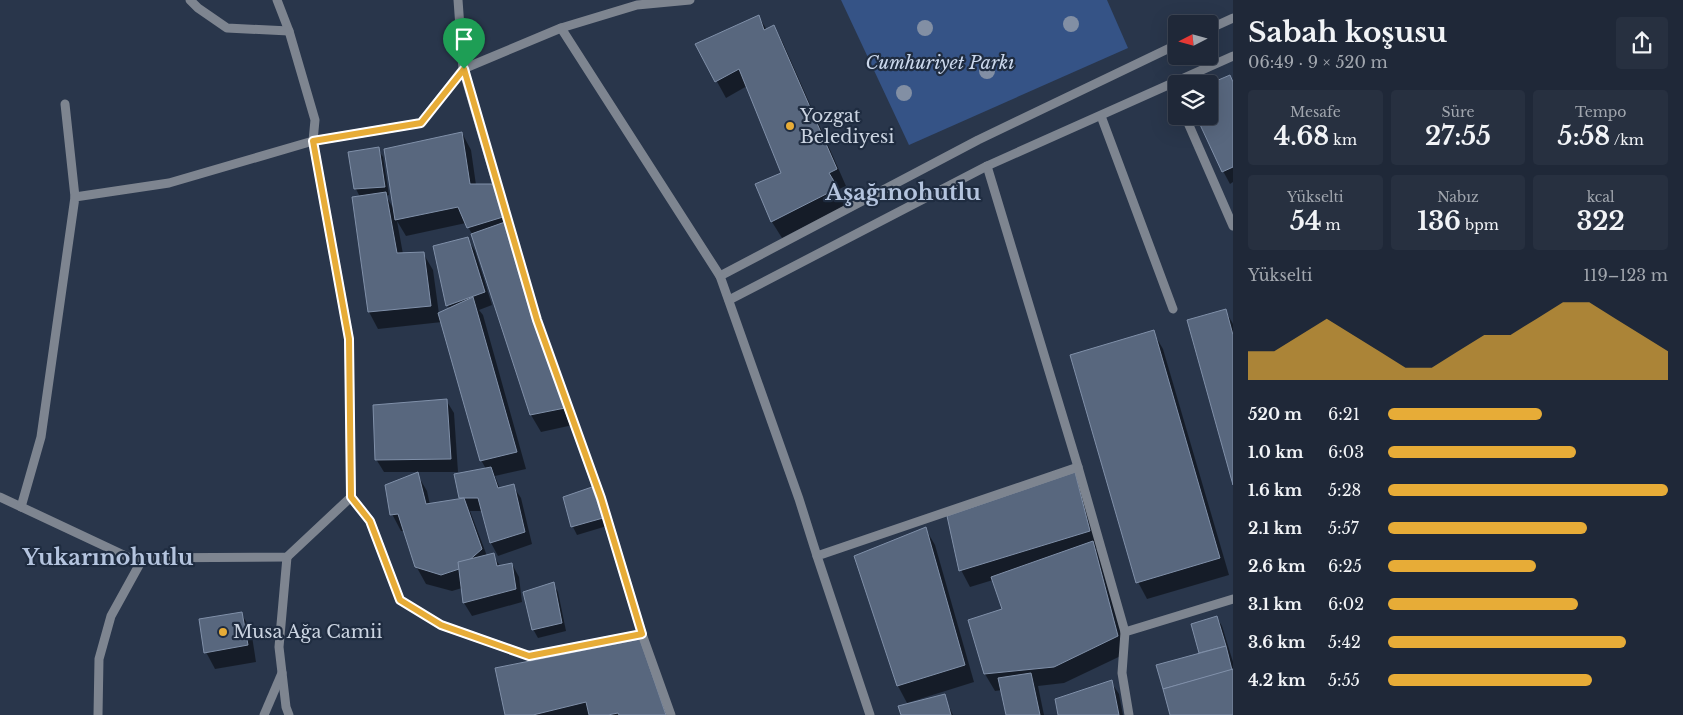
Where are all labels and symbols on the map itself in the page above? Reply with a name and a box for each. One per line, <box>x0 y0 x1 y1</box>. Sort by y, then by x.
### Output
north arrow <box>1168 15 1218 65</box>
pin <box>443 18 485 69</box>
park label: Cumhuriyet Parkı <box>865 52 1015 74</box>
place label: Yozgat Belediyesi <box>799 105 894 148</box>
marker: Yozgat Belediyesi <box>784 120 796 132</box>
district label: Aşağınohutlu <box>824 179 981 206</box>
district label: Yukarınohutlu <box>22 544 194 571</box>
place label: Musa Ağa Camii <box>233 621 382 643</box>
marker: Musa Ağa Camii <box>217 626 229 638</box>

